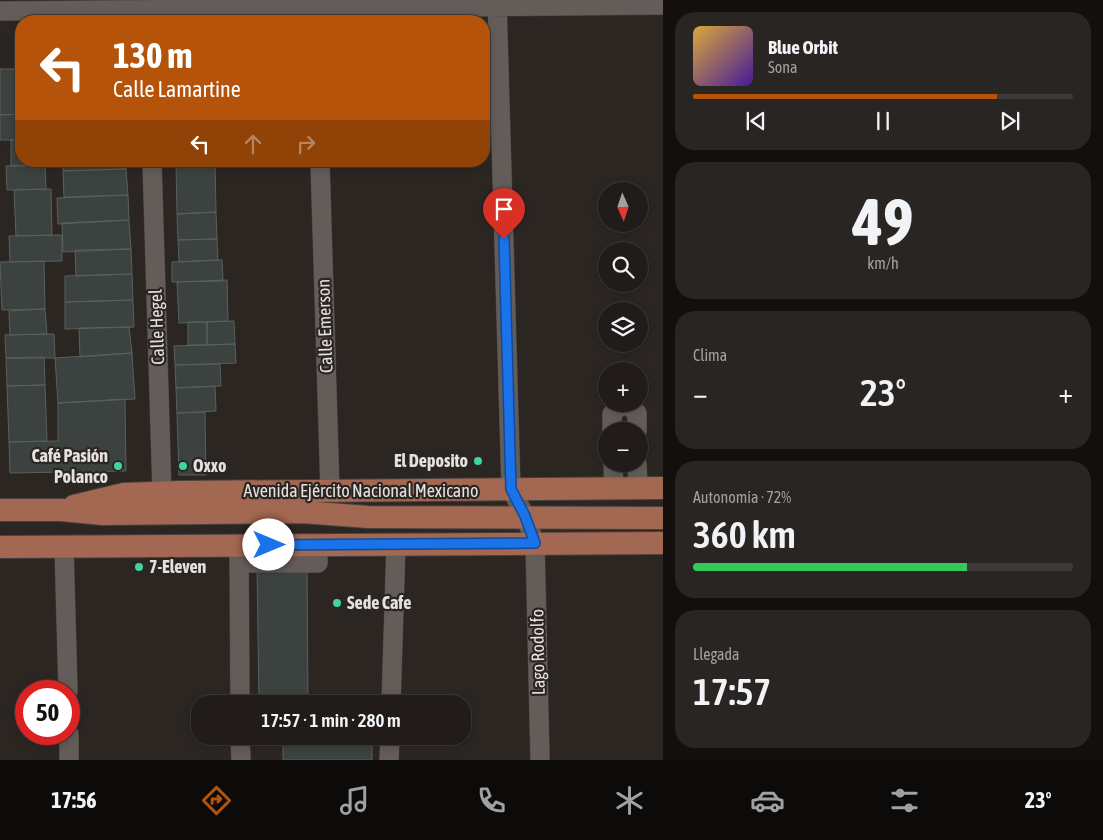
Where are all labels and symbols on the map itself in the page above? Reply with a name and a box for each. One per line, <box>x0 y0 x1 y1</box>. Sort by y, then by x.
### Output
north arrow <box>598 182 648 232</box>
pin <box>483 188 525 239</box>
street label: Calle Emerson <box>312 279 337 373</box>
street label: Calle Hegel <box>145 289 168 365</box>
place label: Café Pasión Polanco <box>31 445 108 487</box>
place label: El Deposito <box>394 450 468 471</box>
place label: Oxxo <box>193 455 226 476</box>
marker: El Deposito <box>472 455 484 467</box>
marker: Café Pasión Polanco <box>112 460 124 472</box>
marker: Oxxo <box>177 460 189 472</box>
street label: Avenida Ejército Nacional Mexicano <box>244 480 478 501</box>
position arrow <box>242 518 294 570</box>
place label: 7-Eleven <box>149 556 207 577</box>
marker: 7-Eleven <box>133 561 145 573</box>
place label: Sede Cafe <box>347 592 411 613</box>
marker: Sede Cafe <box>331 597 343 609</box>
street label: Lago Rodolfo <box>526 609 549 695</box>
speed limit sign: 50 <box>15 680 80 745</box>

